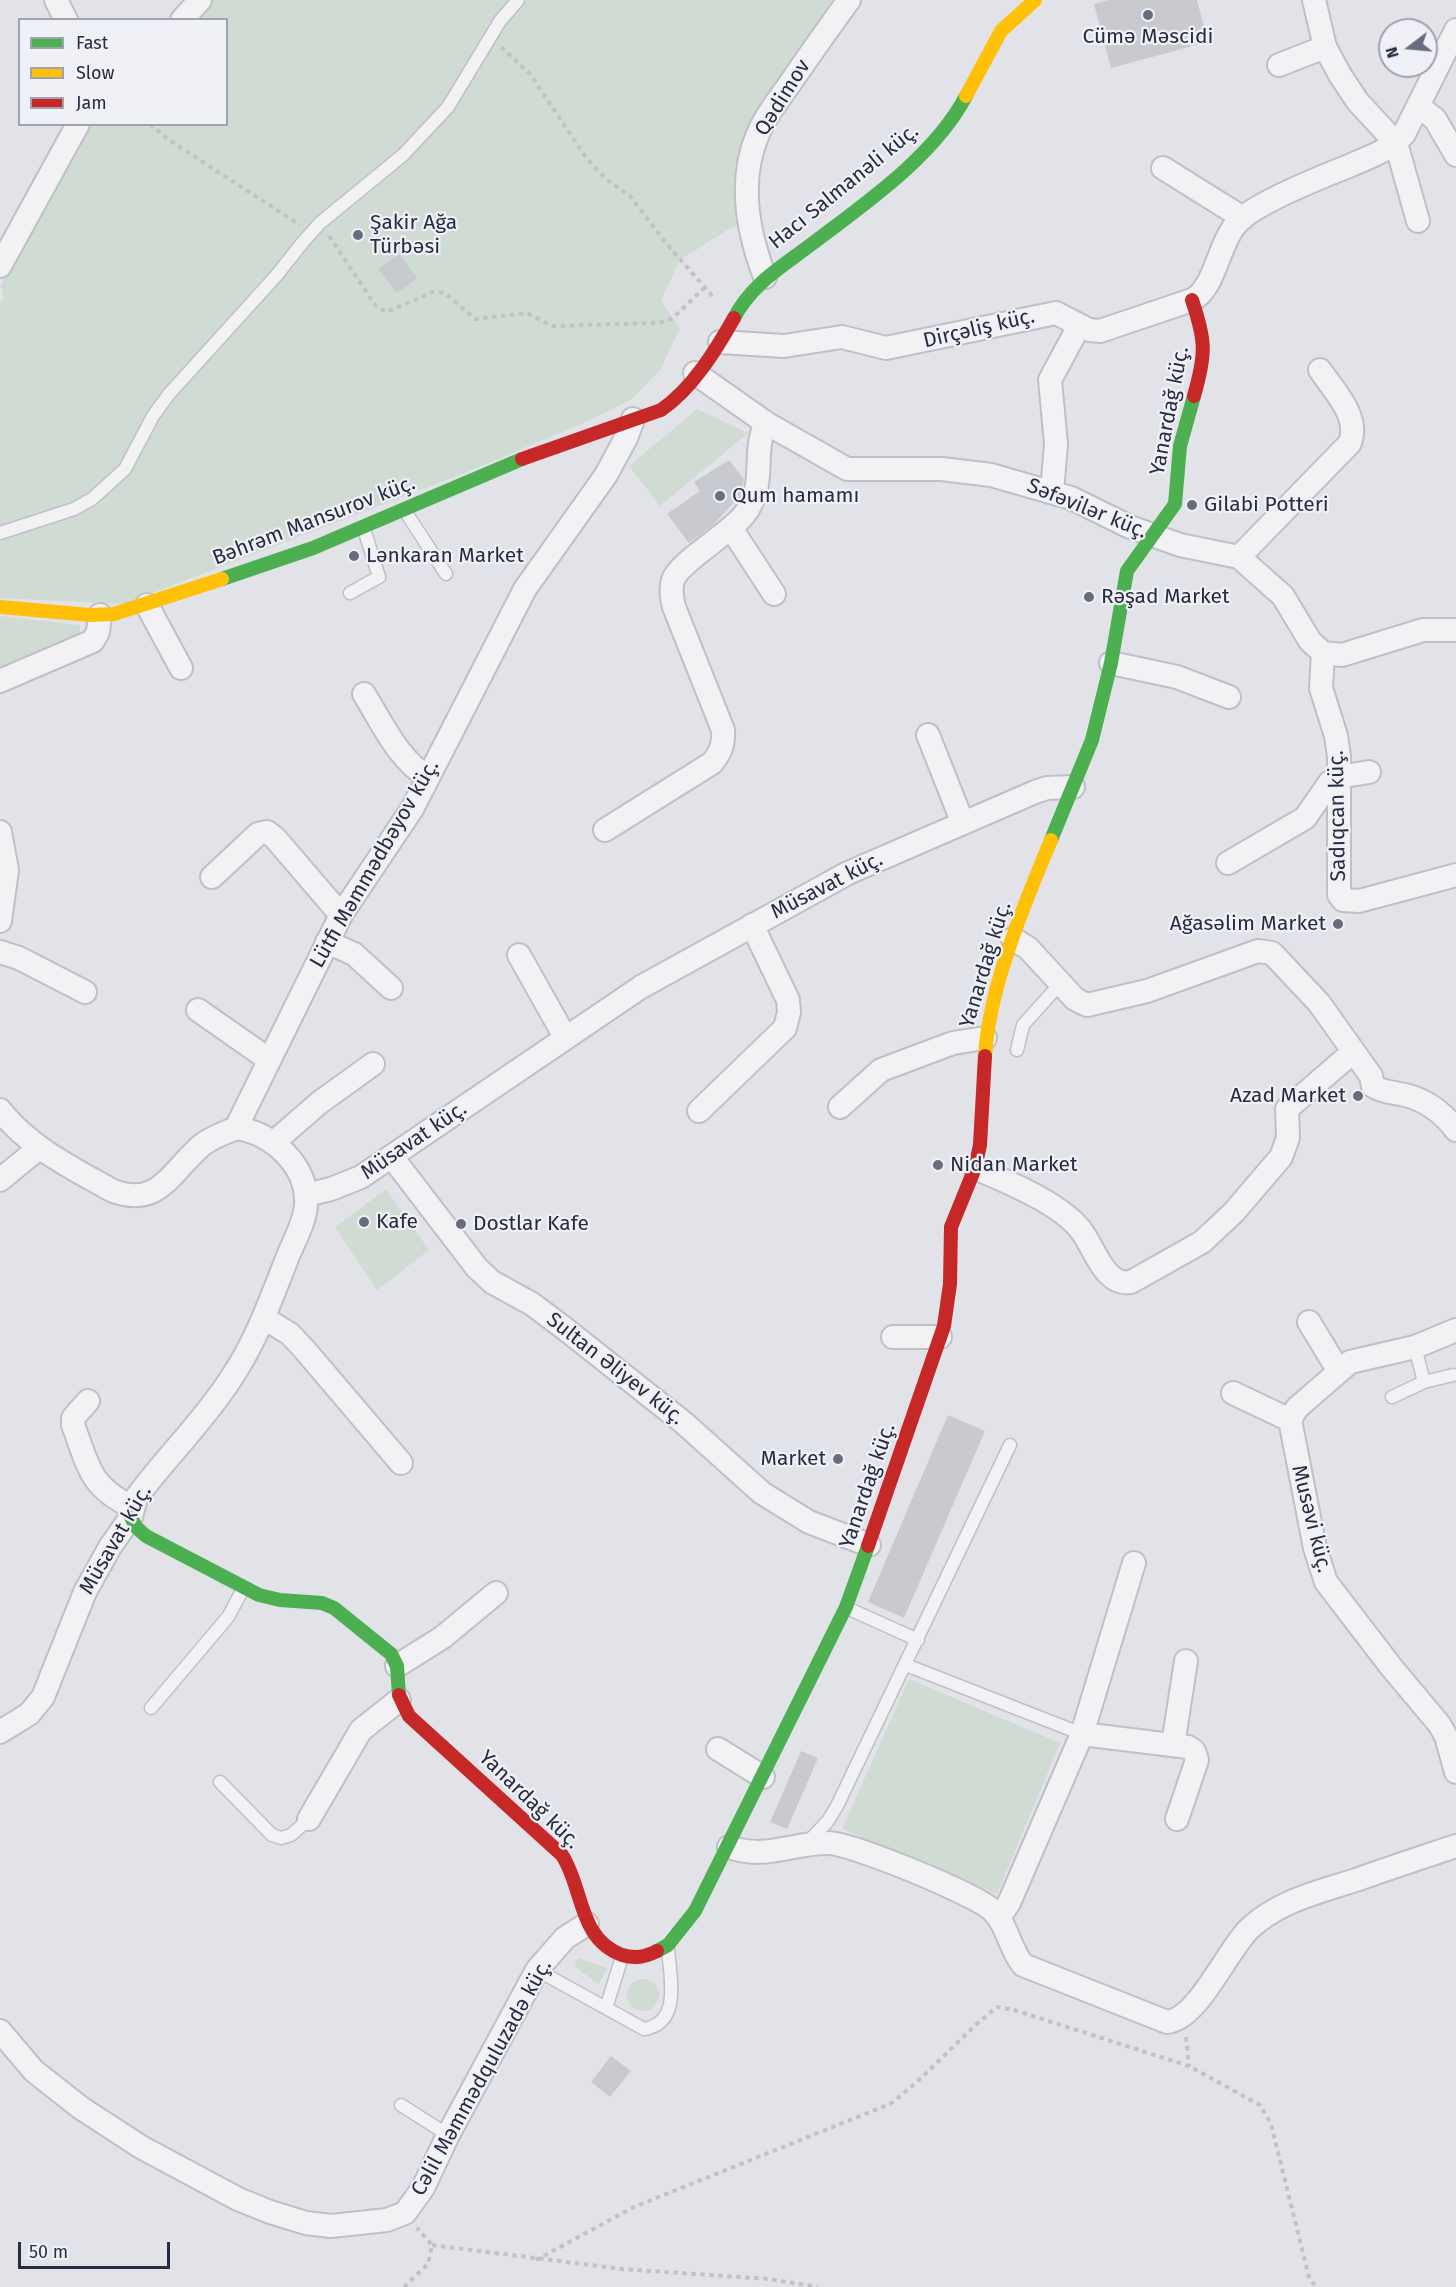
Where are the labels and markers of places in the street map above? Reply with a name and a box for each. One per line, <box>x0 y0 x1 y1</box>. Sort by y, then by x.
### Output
marker: Cümə Məscidi <box>1141 8 1155 22</box>
place label: Cümə Məscidi <box>1082 24 1214 50</box>
place label: Şakir Ağa Türbəsi <box>370 210 457 260</box>
marker: Şakir Ağa Türbəsi <box>351 228 365 242</box>
place label: Qum hamamı <box>732 483 859 509</box>
marker: Qum hamamı <box>713 489 727 503</box>
place label: Gilabi Potteri <box>1204 492 1329 518</box>
marker: Gilabi Potteri <box>1185 498 1199 512</box>
place label: Lənkaran Market <box>366 543 524 569</box>
marker: Lənkaran Market <box>347 549 361 563</box>
place label: Rəşad Market <box>1101 584 1230 610</box>
marker: Rəşad Market <box>1082 590 1096 604</box>
place label: Ağasəlim Market <box>1170 911 1326 937</box>
marker: Ağasəlim Market <box>1331 917 1345 931</box>
place label: Azad Market <box>1230 1083 1346 1109</box>
marker: Azad Market <box>1351 1089 1365 1103</box>
place label: Nidan Market <box>950 1152 1078 1178</box>
marker: Nidan Market <box>931 1158 945 1172</box>
place label: Kafe <box>376 1209 418 1235</box>
place label: Dostlar Kafe <box>473 1211 589 1237</box>
marker: Kafe <box>357 1215 371 1229</box>
marker: Dostlar Kafe <box>454 1217 468 1231</box>
place label: Market <box>761 1446 826 1472</box>
marker: Market <box>831 1452 845 1466</box>

